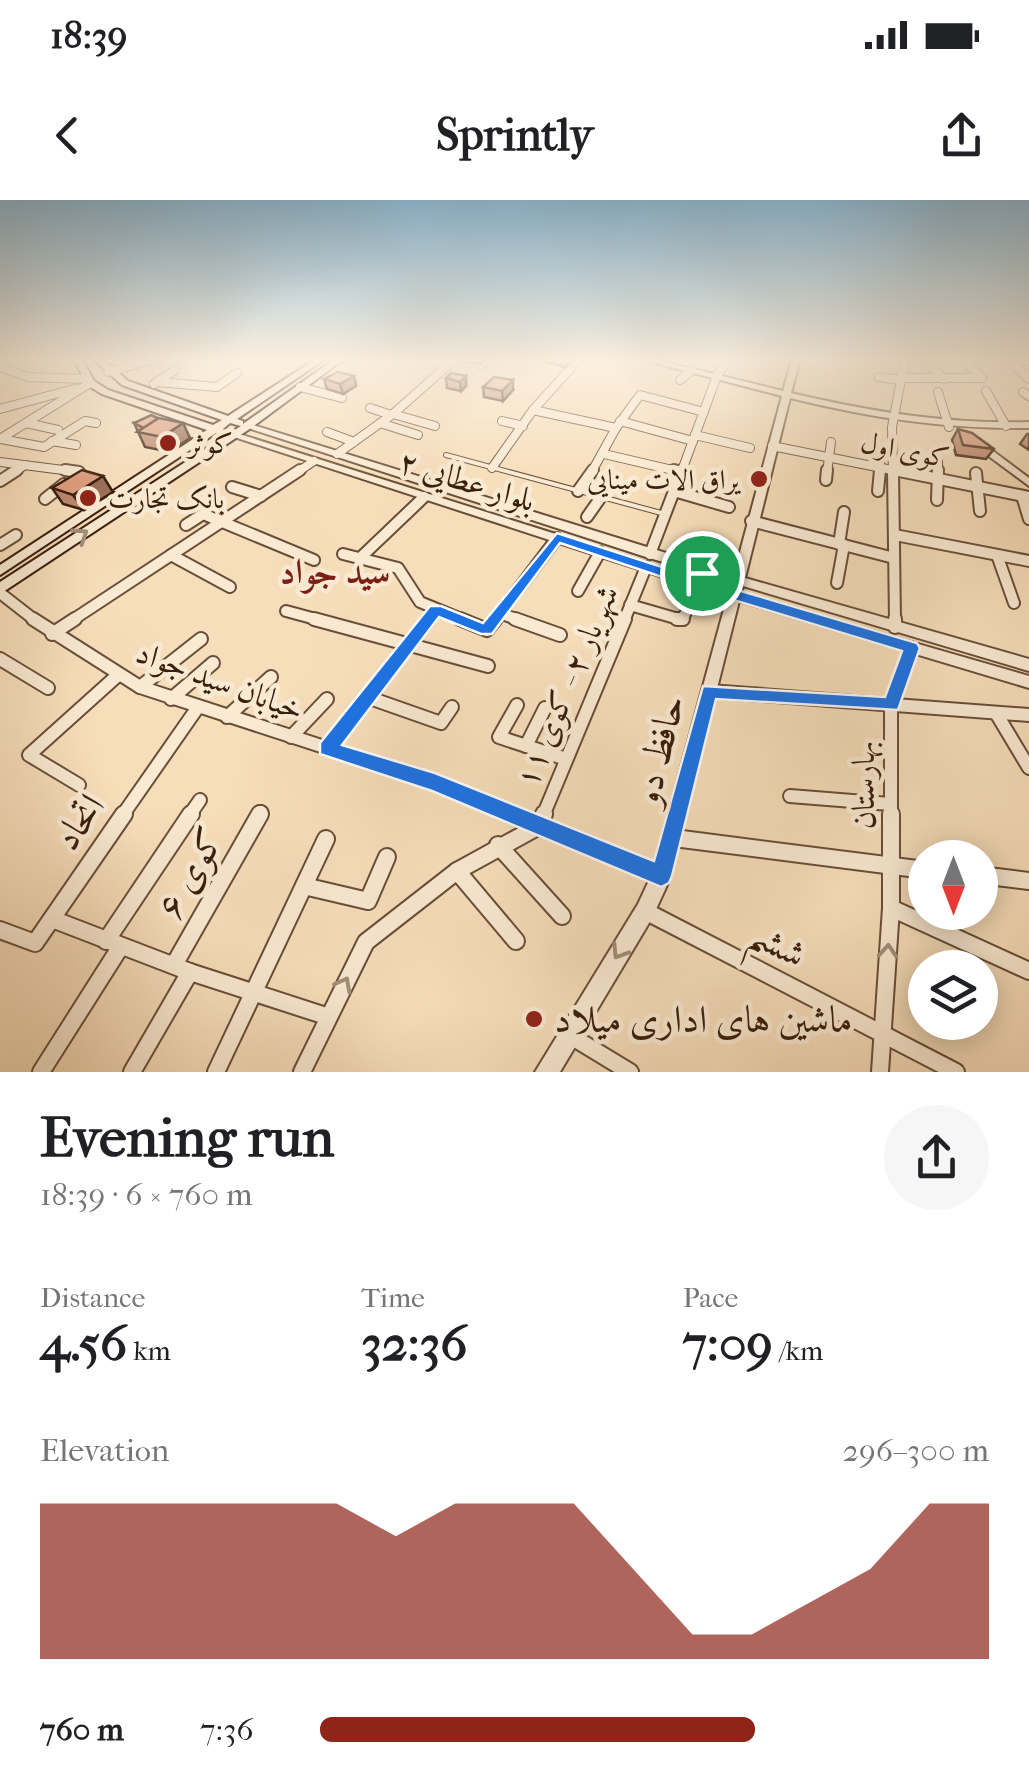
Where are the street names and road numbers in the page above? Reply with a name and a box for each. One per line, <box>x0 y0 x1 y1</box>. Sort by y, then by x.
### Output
street label: کوی اول <box>858 425 952 476</box>
street label: بلوار عطایی ۲ <box>394 443 539 521</box>
street label: شهریار ۲ - کوی ۱۱ <box>508 580 628 793</box>
street label: خیابان سید جواد <box>131 634 309 729</box>
street label: حافظ دو <box>623 690 694 814</box>
street label: بهارستان <box>845 741 884 829</box>
street label: اتحاد <box>44 785 114 859</box>
street label: کوی ۶ <box>146 819 235 927</box>
street label: ششم <box>735 911 814 991</box>

